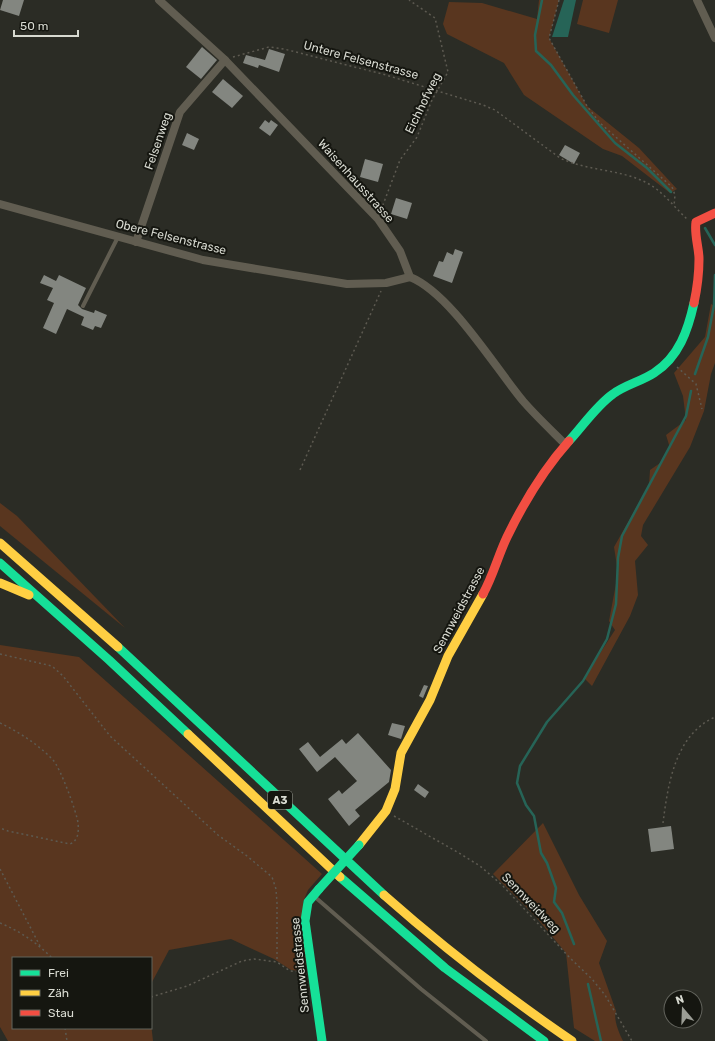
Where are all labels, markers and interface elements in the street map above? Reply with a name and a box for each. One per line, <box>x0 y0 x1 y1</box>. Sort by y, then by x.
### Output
scale bar <box>14 12 78 38</box>
text: 50 m <box>20 19 48 33</box>
street label: Untere Felsenstrasse <box>302 38 420 82</box>
street label: Eichhofweg <box>402 70 444 136</box>
street label: Felsenweg <box>142 110 174 172</box>
street label: Waisenhausstrasse <box>315 137 397 226</box>
street label: Obere Felsenstrasse <box>114 216 228 258</box>
street label: Sennweidstrasse <box>430 564 488 656</box>
road number: A3 <box>268 791 292 809</box>
street label: Sennweidweg <box>499 870 563 936</box>
street label: Sennweidstrasse <box>288 916 312 1013</box>
legend <box>12 957 152 1029</box>
text: Frei <box>48 966 69 980</box>
text: Zäh <box>48 986 69 1000</box>
north arrow <box>663 989 703 1029</box>
text: N <box>674 993 686 1007</box>
text: Stau <box>48 1006 74 1020</box>

